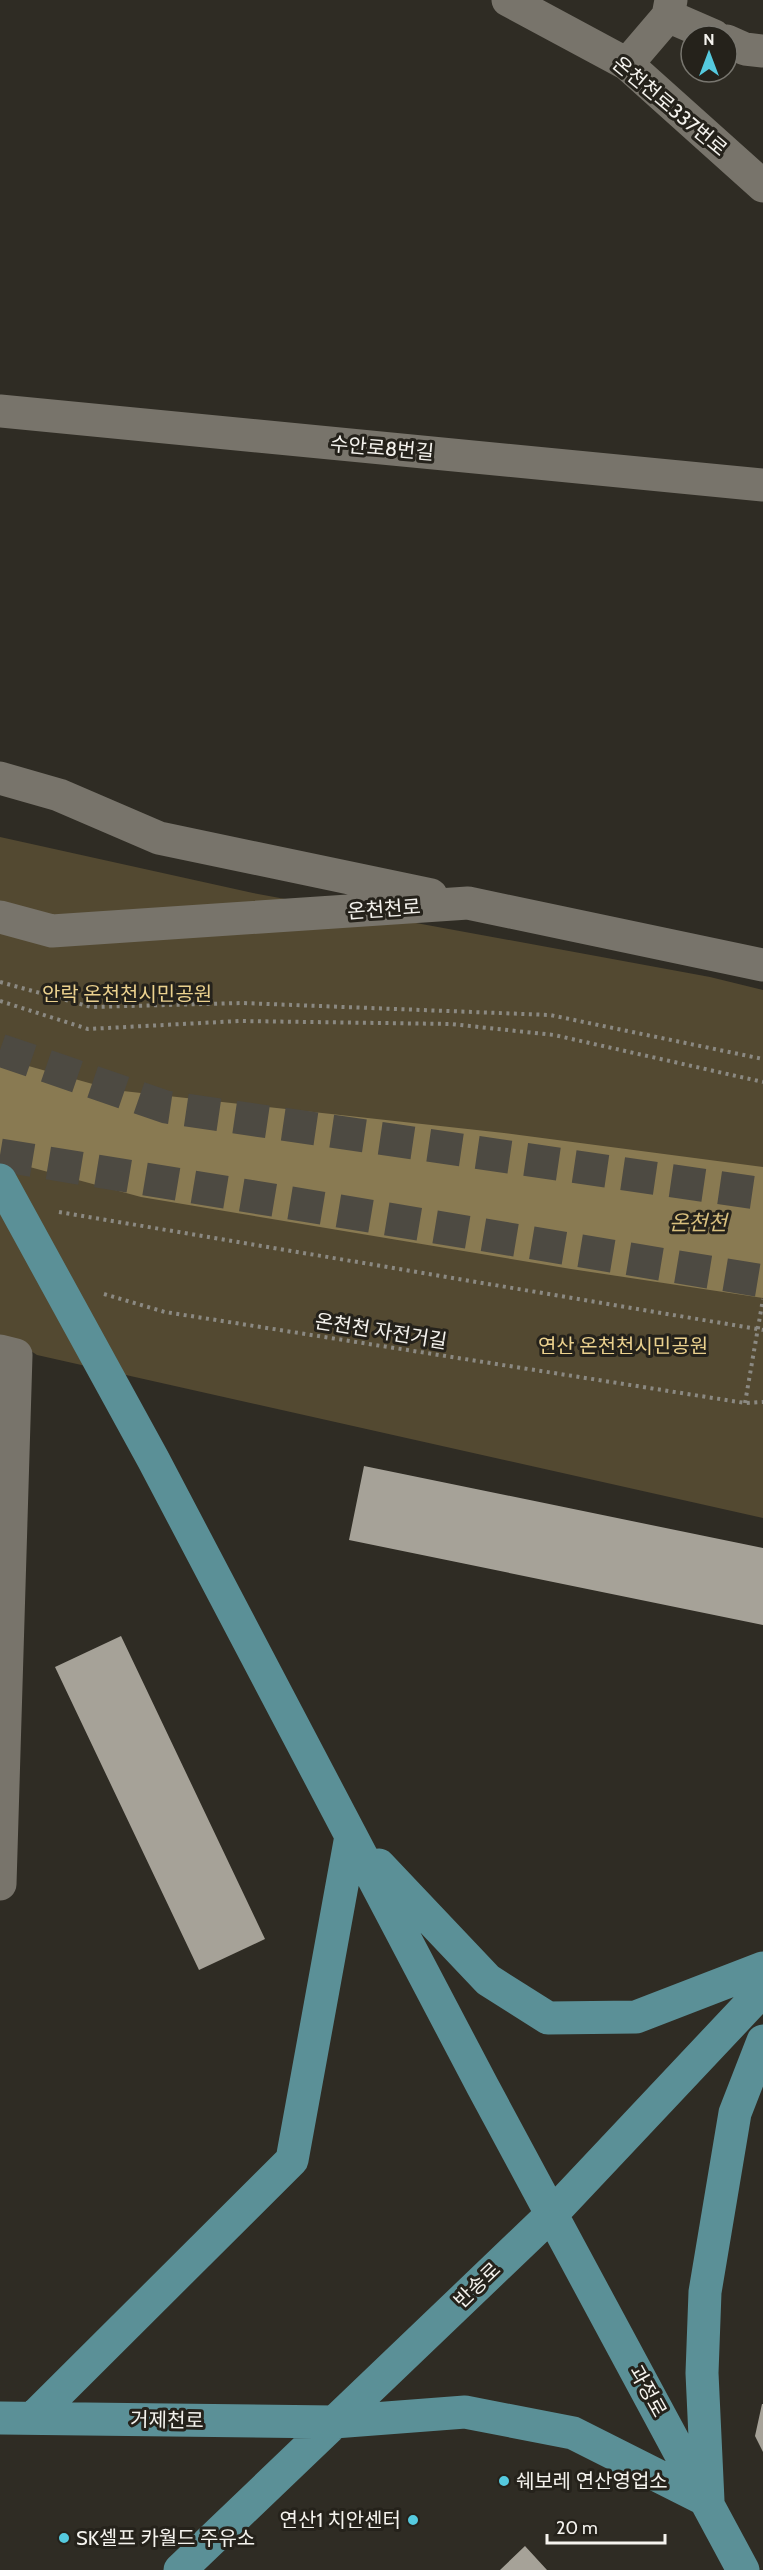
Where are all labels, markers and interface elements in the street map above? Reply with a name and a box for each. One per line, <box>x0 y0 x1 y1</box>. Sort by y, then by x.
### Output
north arrow <box>679 24 739 84</box>
text: N <box>703 30 715 49</box>
street label: 온천천로337번로 <box>608 51 732 161</box>
street label: 수안로8번길 <box>329 432 435 464</box>
street label: 온천천로 <box>346 894 422 924</box>
park label: 안락 온천천시민공원 <box>42 982 212 1006</box>
water label: 온천천 <box>669 1210 730 1235</box>
street label: 온천천 자전거길 <box>313 1309 449 1353</box>
park label: 연산 온천천시민공원 <box>538 1334 708 1358</box>
street label: 반송로 <box>449 2257 505 2313</box>
street label: 과정로 <box>624 2361 672 2421</box>
street label: 거제천로 <box>130 2407 204 2433</box>
place label: 쉐보레 연산영업소 <box>516 2469 668 2493</box>
marker: 쉐보레 연산영업소 <box>497 2474 511 2488</box>
scale bar <box>547 2507 666 2545</box>
place label: 연산1 치안센터 <box>280 2508 401 2532</box>
marker: 연산1 치안센터 <box>406 2513 420 2527</box>
text: 20 m <box>556 2517 598 2539</box>
place label: SK셀프 카월드 주유소 <box>76 2526 255 2550</box>
marker: SK셀프 카월드 주유소 <box>57 2531 71 2545</box>

